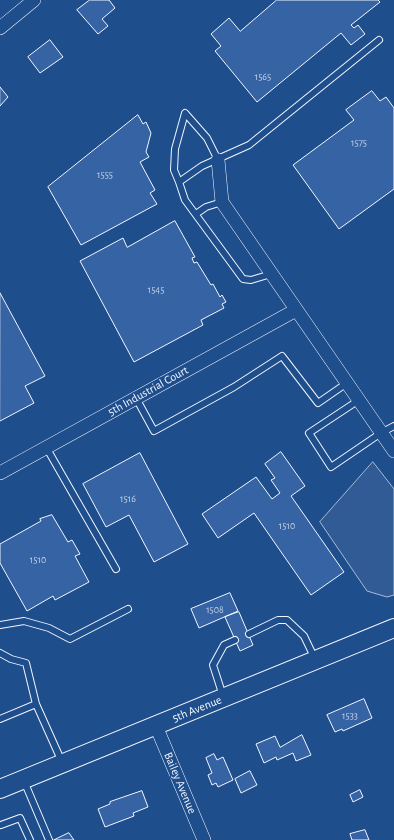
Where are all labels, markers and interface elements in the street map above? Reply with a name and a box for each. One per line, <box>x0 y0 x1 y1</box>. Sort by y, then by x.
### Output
house number: 1565 <box>255 71 271 83</box>
house number: 1575 <box>351 137 367 149</box>
house number: 1555 <box>97 169 113 181</box>
house number: 1545 <box>148 284 164 296</box>
street label: 5th Industrial Court <box>105 363 191 419</box>
house number: 1516 <box>120 493 136 505</box>
house number: 1510 <box>279 520 295 532</box>
house number: 1510 <box>30 554 46 566</box>
house number: 1508 <box>206 604 224 616</box>
street label: 5th Avenue <box>170 693 224 725</box>
house number: 1533 <box>342 710 358 722</box>
street label: Bailey Avenue <box>161 750 199 816</box>

